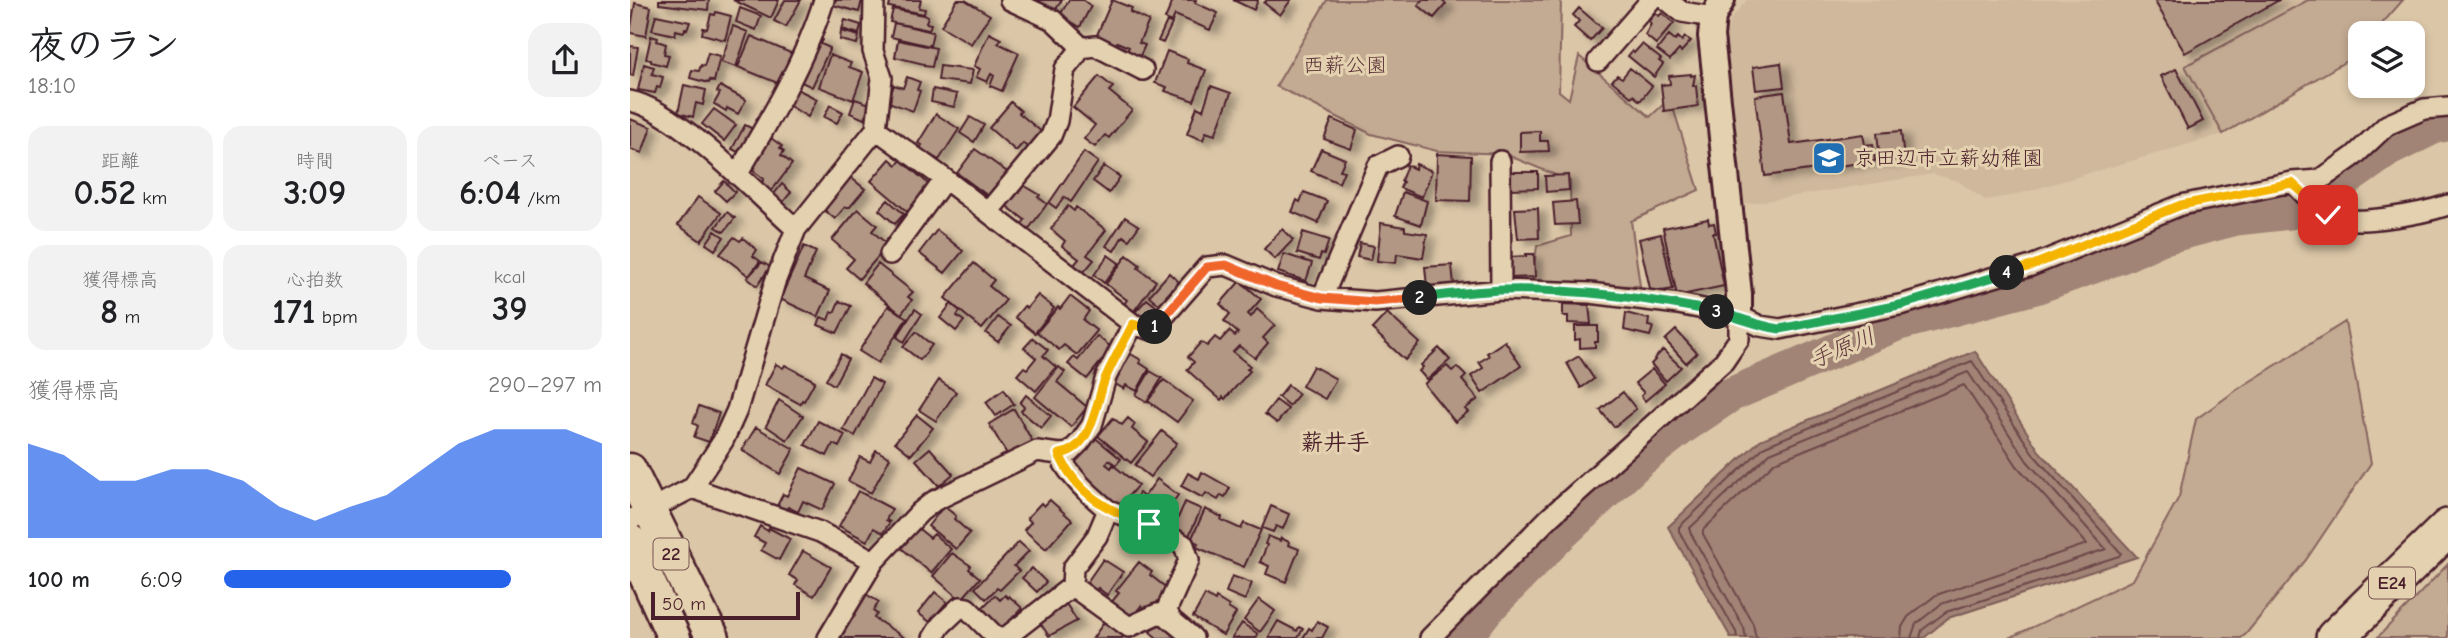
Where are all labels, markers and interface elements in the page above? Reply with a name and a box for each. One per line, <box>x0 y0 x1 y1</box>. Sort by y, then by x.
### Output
map controls <box>2348 21 2425 98</box>
button: layers <box>2348 21 2425 98</box>
button: share <box>528 23 602 97</box>
text: 夜のラン <box>28 24 180 68</box>
park label: 西薪公園 <box>1303 53 1387 77</box>
text: 18:10 <box>28 72 76 99</box>
school or university icon: 京田辺市立薪幼稚園 <box>1810 139 1848 177</box>
place label: 京田辺市立薪幼稚園 <box>1854 146 2043 170</box>
text: 距離 <box>101 150 139 172</box>
text: 時間 <box>296 150 334 172</box>
text: ペース <box>482 150 538 172</box>
text: 0.52 <box>74 172 136 213</box>
text: 3:09 <box>284 172 346 213</box>
text: 6:04 <box>459 172 521 213</box>
pin <box>2298 185 2358 245</box>
text: km <box>136 187 167 209</box>
text: /km <box>521 187 560 209</box>
icon: check <box>2309 196 2347 234</box>
pin: 4 <box>1990 256 2024 290</box>
text: 4 <box>2002 261 2011 283</box>
text: kcal <box>494 266 526 288</box>
text: 獲得標高 <box>82 269 158 291</box>
text: 心拍数 <box>286 269 344 291</box>
pin: 2 <box>1402 280 1438 316</box>
text: 2 <box>1415 286 1424 308</box>
text: 39 <box>492 288 527 329</box>
text: 8 <box>100 291 118 332</box>
text: 171 <box>272 291 315 332</box>
pin: 3 <box>1700 294 1734 330</box>
text: 3 <box>1712 300 1721 322</box>
text: m <box>118 306 140 328</box>
text: bpm <box>315 306 358 328</box>
pin: 1 <box>1138 310 1172 344</box>
text: 1 <box>1151 315 1158 337</box>
water label: 手原川 <box>1805 322 1879 374</box>
text: 290–297 m <box>488 371 602 398</box>
text: 獲得標高 <box>28 377 120 404</box>
district label: 薪井手 <box>1301 429 1370 456</box>
pin <box>1119 494 1179 554</box>
icon: arrive <box>1130 505 1168 543</box>
road number: 22 <box>653 538 688 569</box>
text: 100 m <box>28 566 90 593</box>
text: 6:09 <box>140 566 183 593</box>
road number: E24 <box>2369 568 2415 598</box>
scale bar <box>651 589 800 621</box>
text: 50 m <box>662 593 706 615</box>

